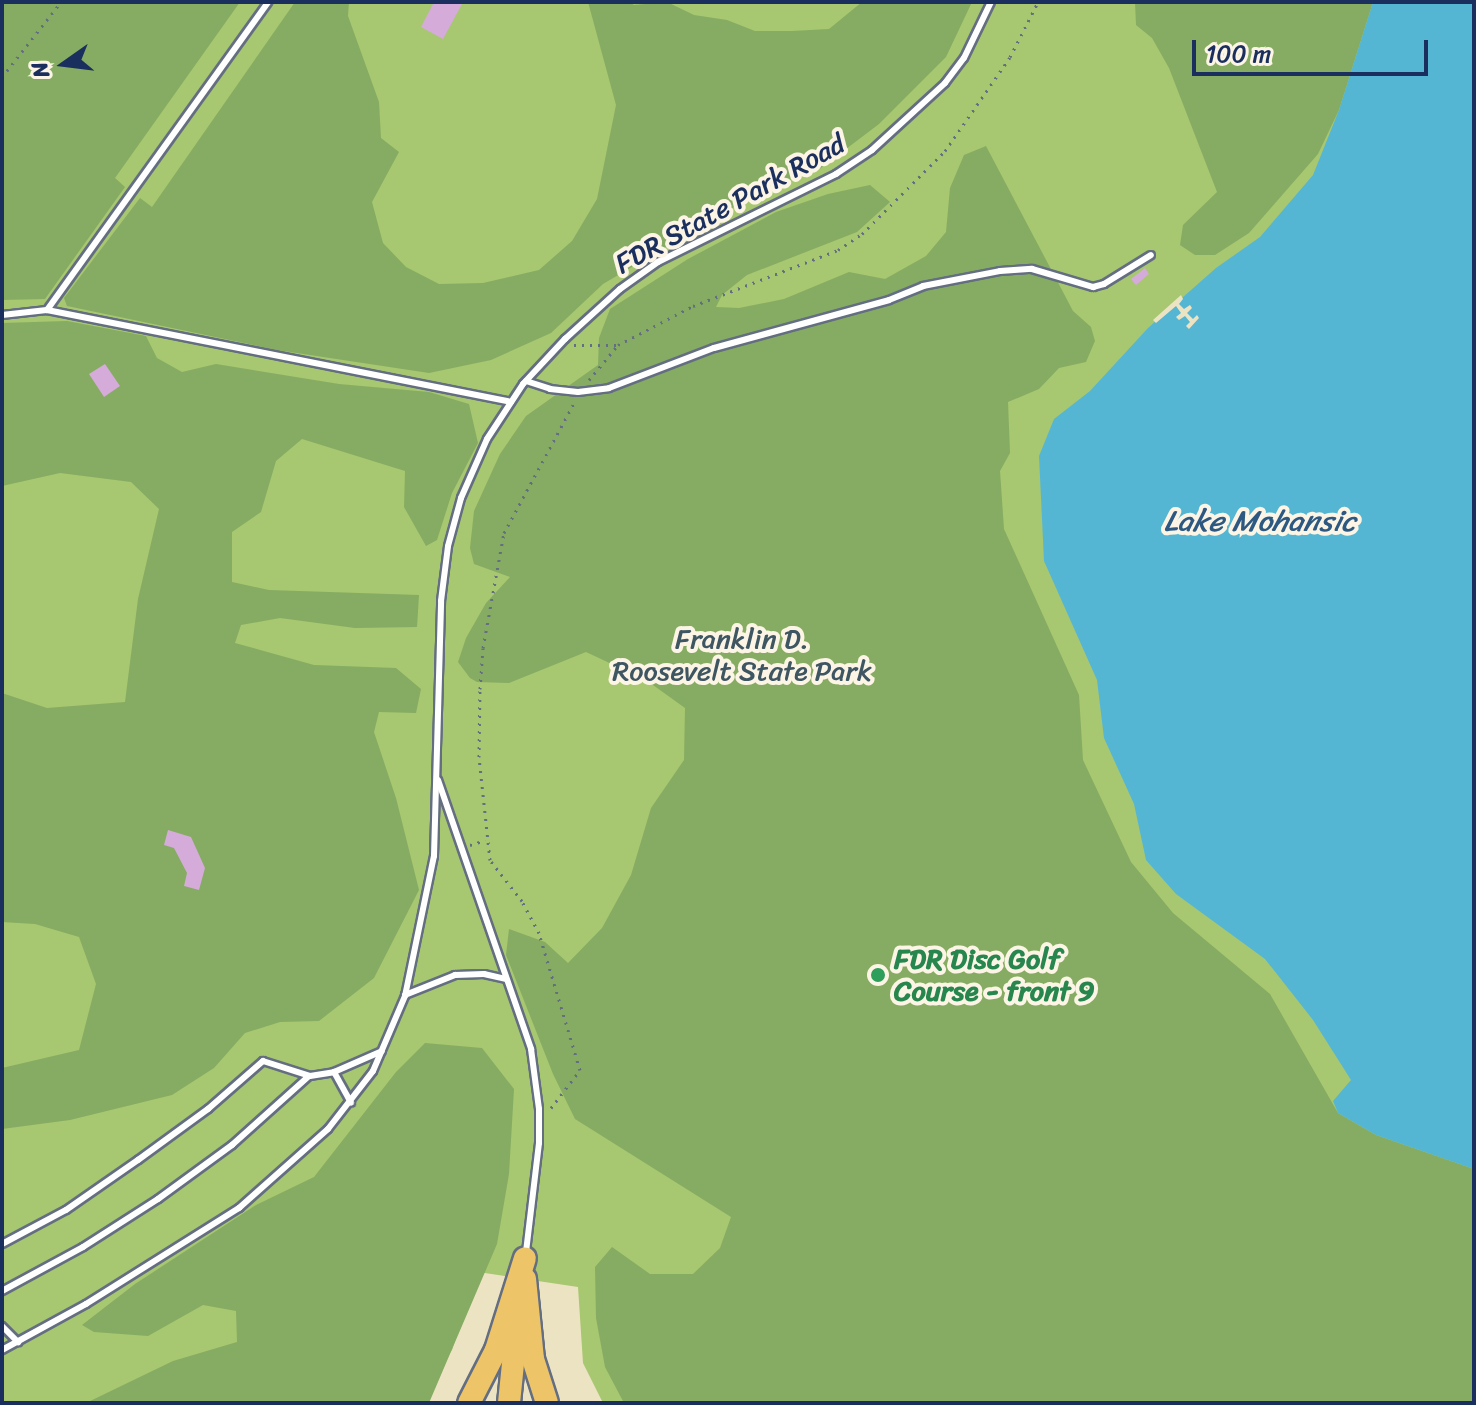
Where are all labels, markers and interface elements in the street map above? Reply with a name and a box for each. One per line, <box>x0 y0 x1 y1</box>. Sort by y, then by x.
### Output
north arrow <box>24 24 104 104</box>
scale bar <box>1196 24 1432 74</box>
text: 100 m <box>1206 33 1271 75</box>
text: N <box>19 58 61 82</box>
street label: FDR State Park Road <box>609 127 851 281</box>
water label: Lake Mohansic <box>1165 503 1355 539</box>
park label: Franklin D. Roosevelt State Park <box>611 622 873 688</box>
place label: FDR Disc Golf Course - front 9 <box>894 942 1096 1008</box>
marker: FDR Disc Golf Course - front 9 <box>869 966 887 984</box>

